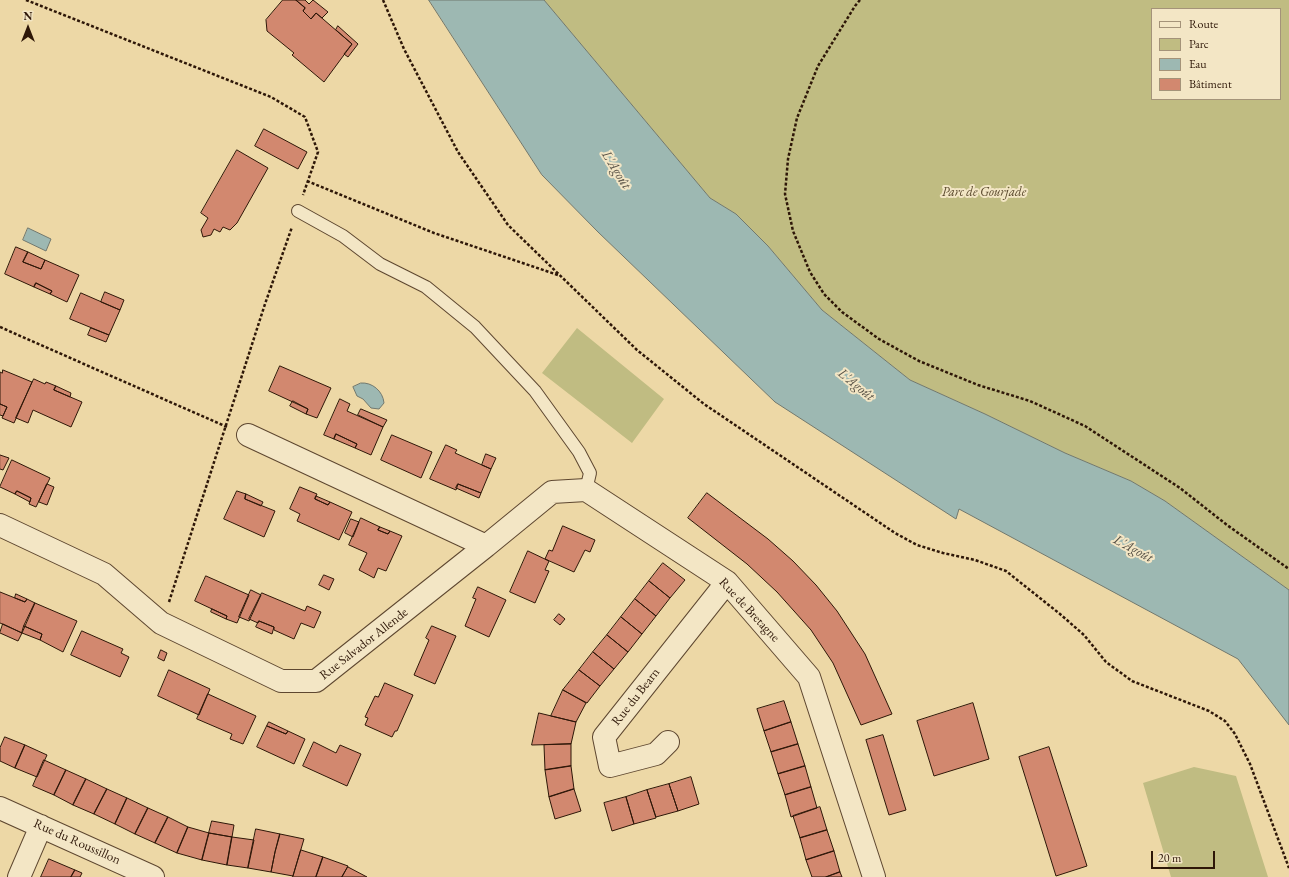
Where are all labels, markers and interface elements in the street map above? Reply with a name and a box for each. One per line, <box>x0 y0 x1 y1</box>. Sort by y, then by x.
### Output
north arrow <box>8 8 48 48</box>
legend <box>1151 8 1281 100</box>
text: N <box>24 9 32 23</box>
text: Route <box>1189 16 1218 32</box>
text: Parc <box>1189 36 1209 52</box>
text: Eau <box>1189 56 1207 72</box>
text: Bâtiment <box>1189 76 1232 92</box>
water label: L'Agoût <box>598 148 634 192</box>
park label: Parc de Gourjade <box>942 184 1026 200</box>
water label: L'Agoût <box>834 365 878 405</box>
water label: L'Agoût <box>1110 532 1156 566</box>
street label: Rue de Bretagne <box>715 575 783 645</box>
street label: Rue Salvador Allende <box>317 605 411 683</box>
street label: Rue du Bearn <box>609 665 663 729</box>
street label: Rue du Roussillon <box>31 816 123 868</box>
scale bar <box>1153 843 1217 869</box>
text: 20 m <box>1158 850 1181 866</box>

